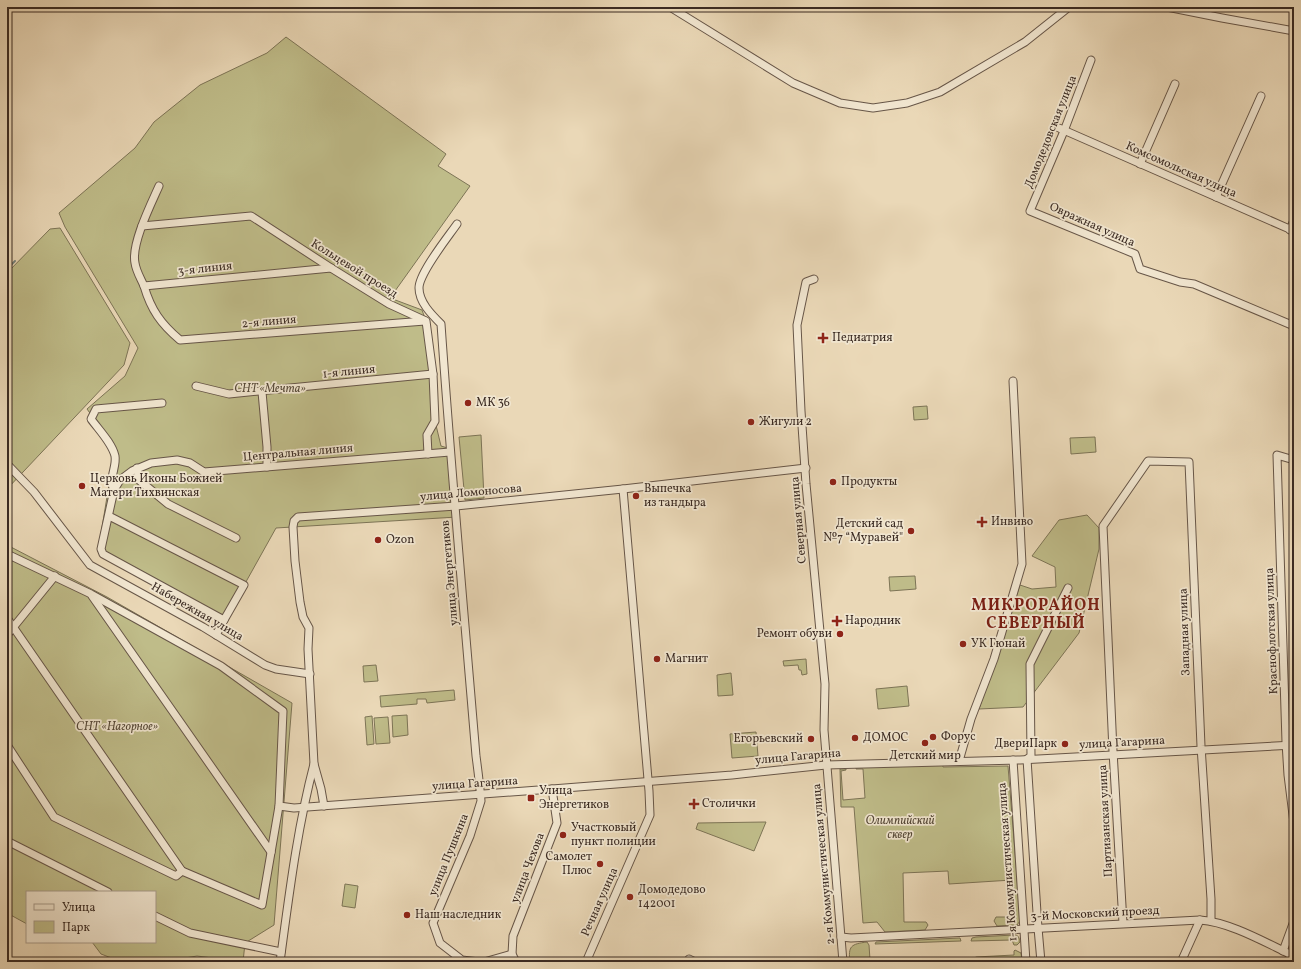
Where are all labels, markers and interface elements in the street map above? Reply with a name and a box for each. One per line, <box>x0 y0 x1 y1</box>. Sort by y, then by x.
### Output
street label: Домодедовская улица <box>1021 73 1081 191</box>
street label: Комсомольская улица <box>1123 138 1239 202</box>
street label: Овражная улица <box>1047 199 1137 251</box>
street label: Кольцевой проезд <box>308 236 401 302</box>
street label: 3-я линия <box>177 258 233 280</box>
street label: 2-я линия <box>241 312 297 332</box>
place label: Педиатрия <box>832 330 893 346</box>
marker: Педиатрия <box>817 332 829 344</box>
street label: 1-я линия <box>322 361 376 383</box>
park label: СНТ «Мечта» <box>234 381 306 397</box>
place label: МК 36 <box>476 395 510 411</box>
marker: МК 36 <box>463 398 473 408</box>
place label: Жигули 2 <box>759 414 812 430</box>
marker: Жигули 2 <box>746 417 756 427</box>
street label: Центральная линия <box>242 440 354 466</box>
place label: Церковь Иконы Божией Матери Тихвинская <box>90 471 222 501</box>
place label: Продукты <box>841 474 898 490</box>
street label: Северная улица <box>787 476 811 564</box>
marker: Продукты <box>828 477 838 487</box>
marker: Церковь Иконы Божией Матери Тихвинская <box>77 481 87 491</box>
street label: улица Ломоносова <box>419 481 523 505</box>
place label: Выпечка из тандыра <box>644 481 706 511</box>
marker: Выпечка из тандыра <box>631 491 641 501</box>
place label: Инвиво <box>991 514 1033 530</box>
place label: Детский сад №7 “Муравей" <box>823 516 903 546</box>
marker: Инвиво <box>976 516 988 528</box>
street label: улица Энергетиков <box>437 520 463 626</box>
marker: Детский сад №7 “Муравей" <box>906 526 916 536</box>
place label: Ozon <box>386 532 414 548</box>
marker: Ozon <box>373 535 383 545</box>
street label: Краснофлотская улица <box>1262 567 1282 695</box>
street label: Набережная улица <box>148 579 246 645</box>
street label: Западная улица <box>1175 588 1195 676</box>
district label: МИКРОРАЙОН СЕВЕРНЫЙ <box>971 594 1101 635</box>
place label: Народник <box>845 613 901 629</box>
marker: Народник <box>832 616 842 626</box>
place label: Ремонт обуви <box>757 626 832 642</box>
marker: Ремонт обуви <box>835 629 845 639</box>
place label: УК Гюнай <box>971 636 1025 652</box>
marker: УК Гюнай <box>958 639 968 649</box>
place label: Магнит <box>665 651 708 667</box>
marker: Магнит <box>652 654 662 664</box>
park label: СНТ «Нагорное» <box>76 719 158 735</box>
place label: Форус <box>941 729 976 745</box>
place label: ДОМОС <box>863 730 908 746</box>
place label: Егорьевский <box>733 731 803 747</box>
marker: Форус <box>928 732 938 742</box>
marker: ДОМОС <box>850 733 860 743</box>
street label: улица Гагарина <box>1079 733 1165 753</box>
marker: Егорьевский <box>806 734 816 744</box>
place label: ДвериПарк <box>995 736 1058 752</box>
marker: Детский мир <box>920 738 930 748</box>
marker: ДвериПарк <box>1060 739 1070 749</box>
street label: улица Гагарина <box>754 745 842 769</box>
place label: Детский мир <box>889 748 961 764</box>
street label: Партизанская улица <box>1095 764 1117 878</box>
street label: улица Гагарина <box>431 773 519 795</box>
street label: 1-я Коммунистическая улица <box>994 782 1022 942</box>
place label: Улица Энергетиков <box>539 783 609 813</box>
street label: 2-я Коммунистическая улица <box>809 783 839 945</box>
marker: Улица Энергетиков <box>526 793 536 803</box>
place label: Столички <box>702 796 756 812</box>
marker: Столички <box>689 799 699 809</box>
street label: улица Пушкина <box>425 811 473 899</box>
park label: Олимпийский сквер <box>865 813 935 843</box>
place label: Участковый пункт полиции <box>571 820 656 850</box>
street label: улица Чехова <box>507 830 549 906</box>
marker: Участковый пункт полиции <box>558 830 568 840</box>
place label: Самолет Плюс <box>545 849 592 879</box>
marker: Самолет Плюс <box>595 859 605 869</box>
street label: Речная улица <box>578 865 622 939</box>
place label: Домодедово 142001 <box>638 882 706 912</box>
legend <box>26 891 156 943</box>
marker: Домодедово 142001 <box>625 892 635 902</box>
text: Улица <box>62 900 95 916</box>
street label: 3-й Московский проезд <box>1030 903 1160 925</box>
place label: Наш наследник <box>415 907 502 923</box>
marker: Наш наследник <box>402 910 412 920</box>
text: Парк <box>62 920 90 936</box>

